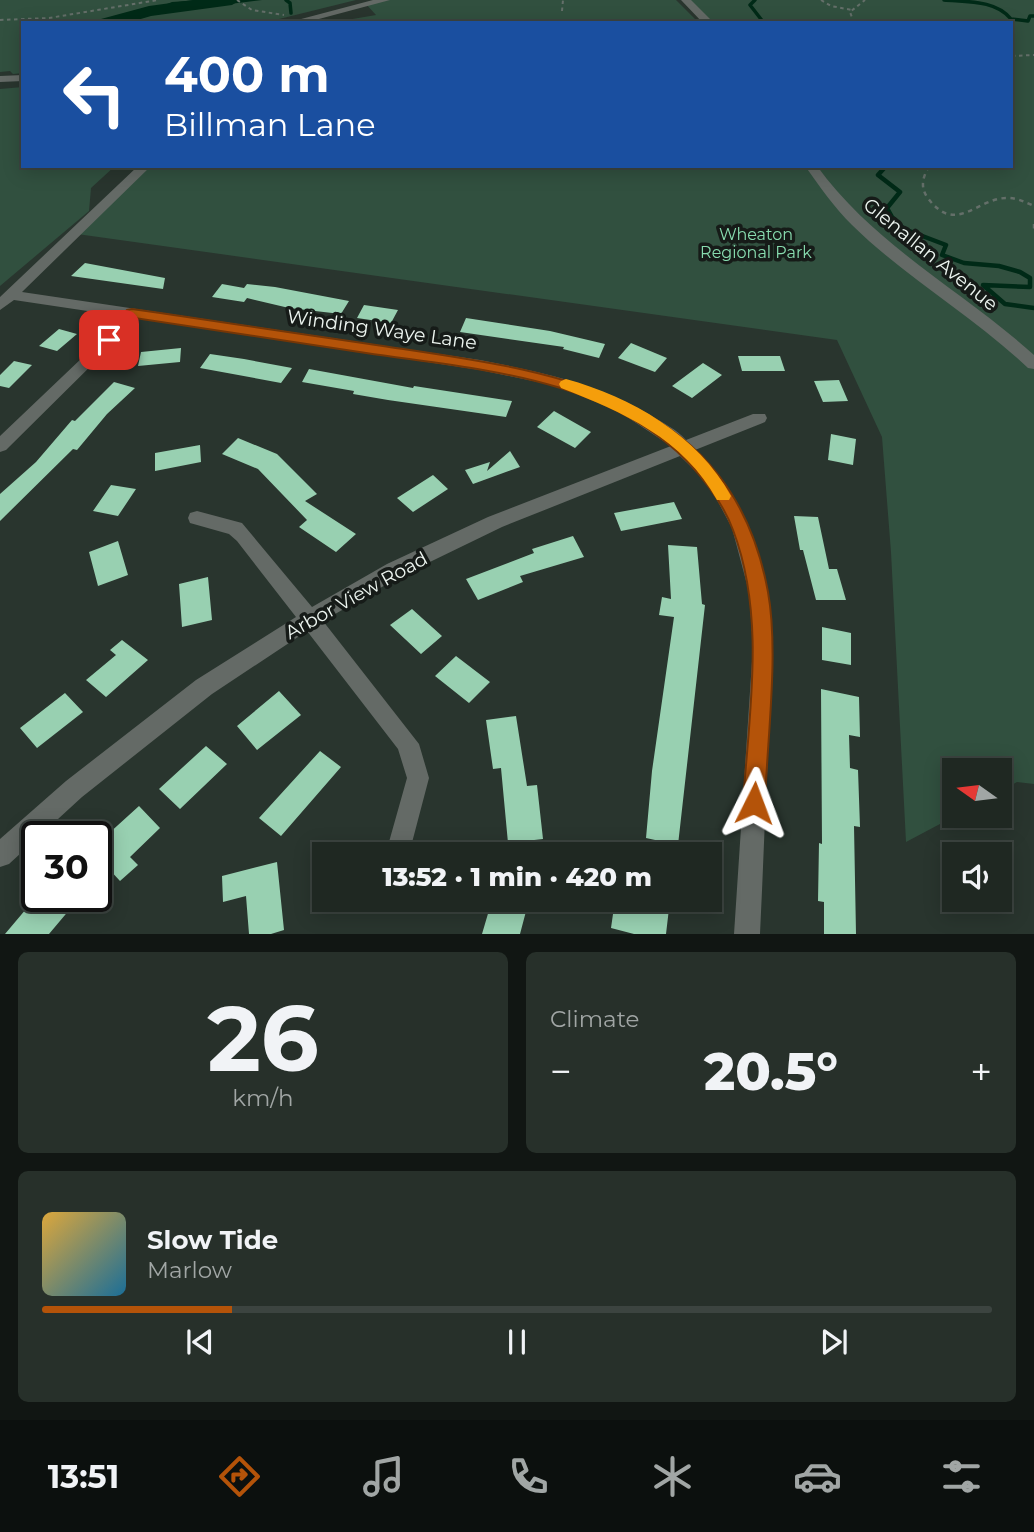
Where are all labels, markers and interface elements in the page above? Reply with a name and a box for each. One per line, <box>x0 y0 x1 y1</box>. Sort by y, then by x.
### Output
text: 400 m <box>164 45 330 104</box>
icon: left <box>49 49 140 140</box>
text: Billman Lane <box>164 105 376 144</box>
street label: Glenallan Avenue <box>859 193 1003 316</box>
park label: Wheaton Regional Park <box>700 225 812 262</box>
street label: Winding Waye Lane <box>285 305 478 354</box>
pin <box>79 310 139 370</box>
icon: arrive <box>90 321 128 359</box>
street label: Arbor View Road <box>281 547 431 644</box>
north arrow <box>942 758 1012 828</box>
map controls <box>942 758 1012 912</box>
position arrow <box>717 766 791 840</box>
speed limit sign: 30 <box>21 821 112 912</box>
button: sound <box>942 842 1012 912</box>
text: 13:52 · 1 min · 420 m <box>382 861 652 893</box>
text: 26 <box>207 983 319 1094</box>
text: Climate <box>550 1005 639 1033</box>
text: 20.5° <box>704 1040 838 1103</box>
text: − <box>550 1048 572 1095</box>
text: + <box>970 1048 992 1095</box>
text: km/h <box>232 1084 294 1112</box>
text: Slow Tide <box>147 1224 278 1256</box>
text: Marlow <box>147 1256 232 1284</box>
icon: previous <box>181 1323 219 1361</box>
icon: pause <box>498 1323 536 1361</box>
icon: next <box>815 1323 853 1361</box>
icon: directions <box>215 1452 264 1501</box>
icon: music <box>359 1452 408 1501</box>
icon: phone <box>504 1452 553 1501</box>
icon: climate <box>648 1452 697 1501</box>
icon: car <box>793 1452 842 1501</box>
icon: filters <box>937 1452 986 1501</box>
text: 13:51 <box>48 1457 119 1496</box>

